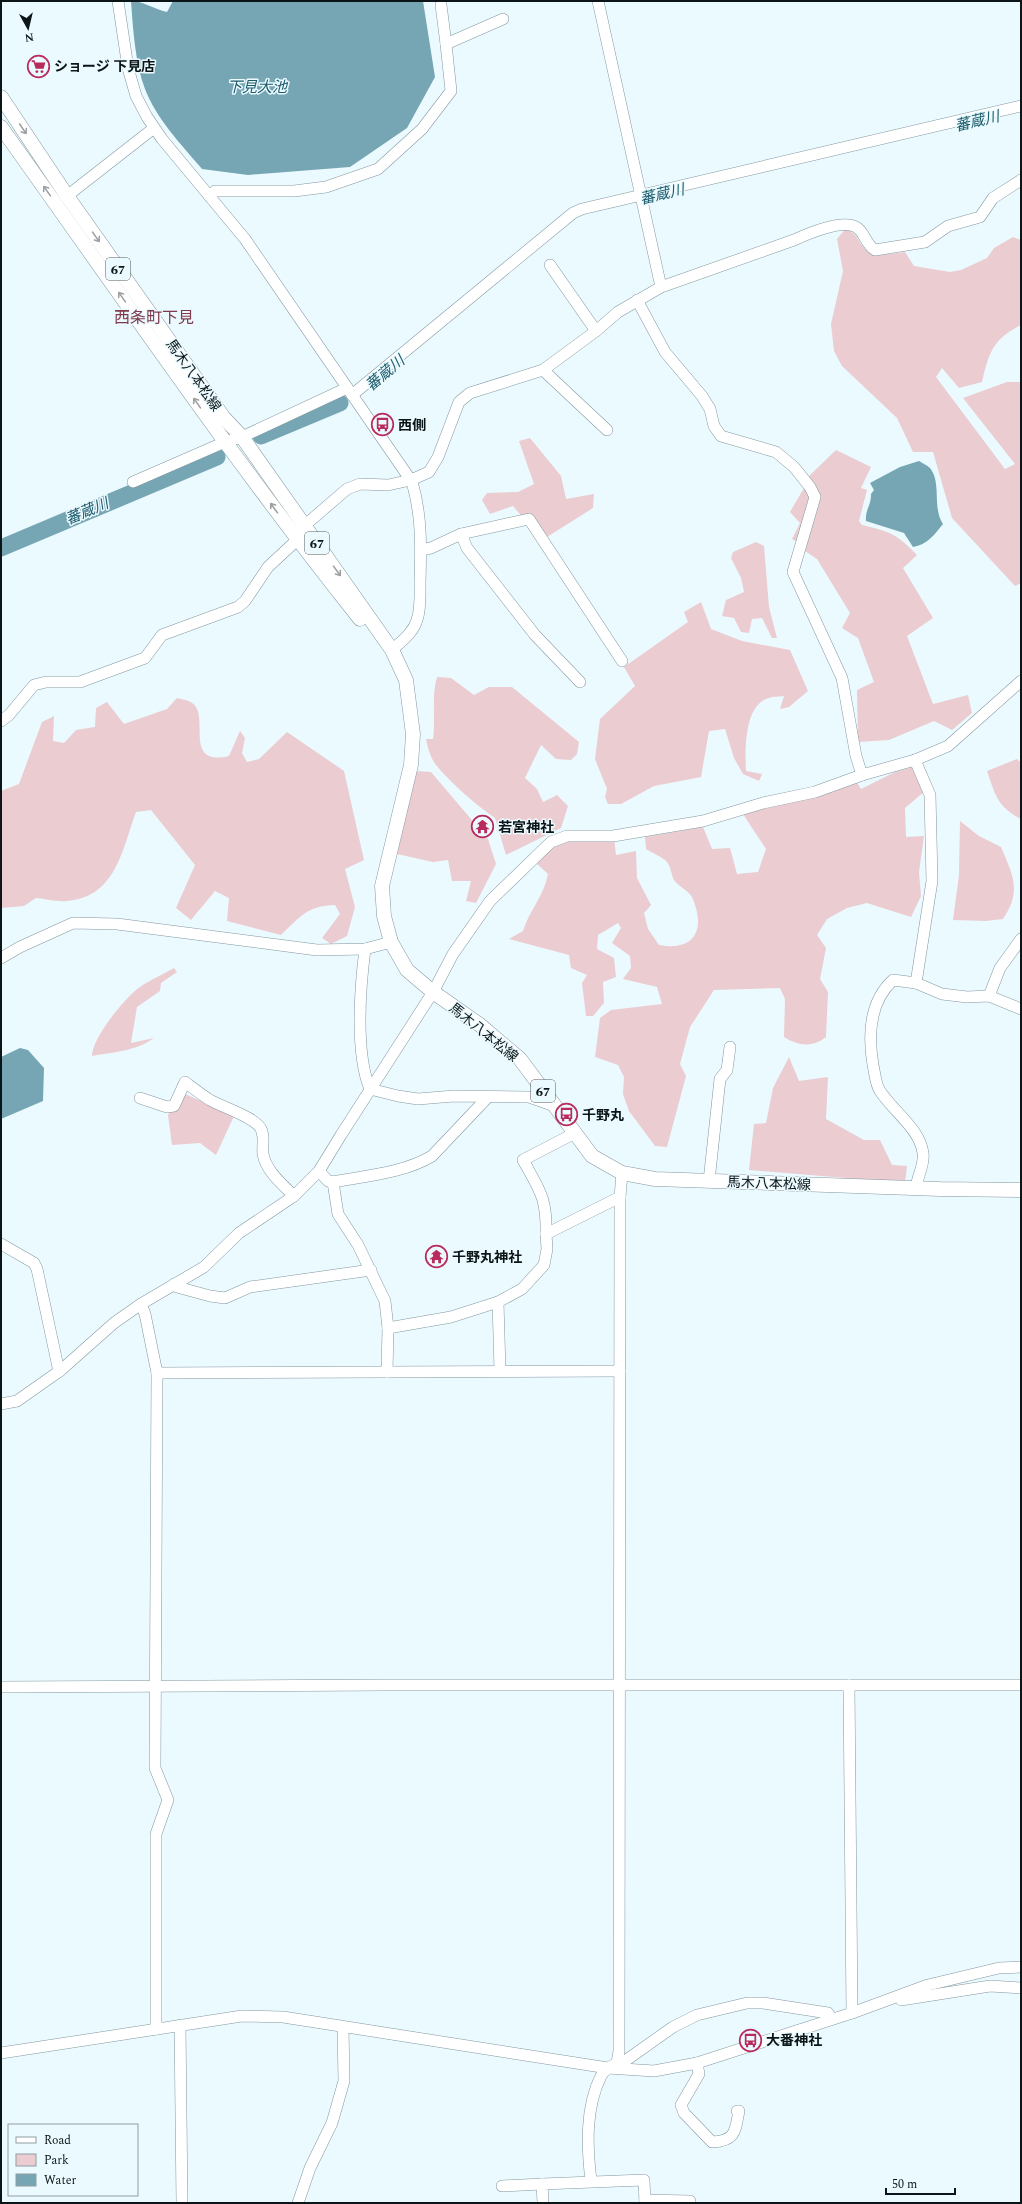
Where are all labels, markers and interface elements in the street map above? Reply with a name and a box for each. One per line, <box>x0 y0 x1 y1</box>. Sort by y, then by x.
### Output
north arrow <box>8 8 48 48</box>
text: N <box>24 28 35 46</box>
supermarket icon: ショージ 下見店 <box>25 53 51 79</box>
place label: ショージ 下見店 <box>54 56 155 77</box>
water label: 下見大池 <box>227 76 289 99</box>
water label: 蕃蔵川 <box>953 105 1004 138</box>
one-way arrow <box>19 123 27 135</box>
water label: 蕃蔵川 <box>638 178 689 211</box>
one-way arrow <box>43 186 51 197</box>
one-way arrow <box>92 231 100 242</box>
road number: 67 <box>106 258 130 280</box>
one-way arrow <box>118 292 126 303</box>
district label: 西条町下見 <box>114 306 194 330</box>
street label: 馬木八本松線 <box>161 335 226 416</box>
water label: 蕃蔵川 <box>361 349 411 397</box>
one-way arrow <box>193 398 201 409</box>
bus stop icon: 西側 <box>369 412 395 438</box>
place label: 西側 <box>398 415 426 436</box>
water label: 蕃蔵川 <box>62 491 114 531</box>
one-way arrow <box>269 503 278 514</box>
road number: 67 <box>305 532 329 554</box>
one-way arrow <box>333 566 341 577</box>
temple icon: 若宮神社 <box>469 814 495 840</box>
place label: 若宮神社 <box>498 817 554 838</box>
street label: 馬木八本松線 <box>444 998 523 1067</box>
road number: 67 <box>531 1080 555 1102</box>
bus stop icon: 千野丸 <box>554 1102 580 1128</box>
place label: 千野丸 <box>582 1105 624 1126</box>
street label: 馬木八本松線 <box>727 1172 811 1195</box>
temple icon: 千野丸神社 <box>423 1244 449 1270</box>
place label: 千野丸神社 <box>452 1247 522 1268</box>
bus stop icon: 大番神社 <box>738 2027 764 2053</box>
place label: 大番神社 <box>766 2030 822 2051</box>
legend <box>8 2124 138 2196</box>
text: Road <box>44 2131 71 2150</box>
text: Park <box>44 2151 69 2170</box>
scale bar <box>886 2170 955 2196</box>
text: Water <box>44 2171 76 2190</box>
text: 50 m <box>892 2175 917 2194</box>

